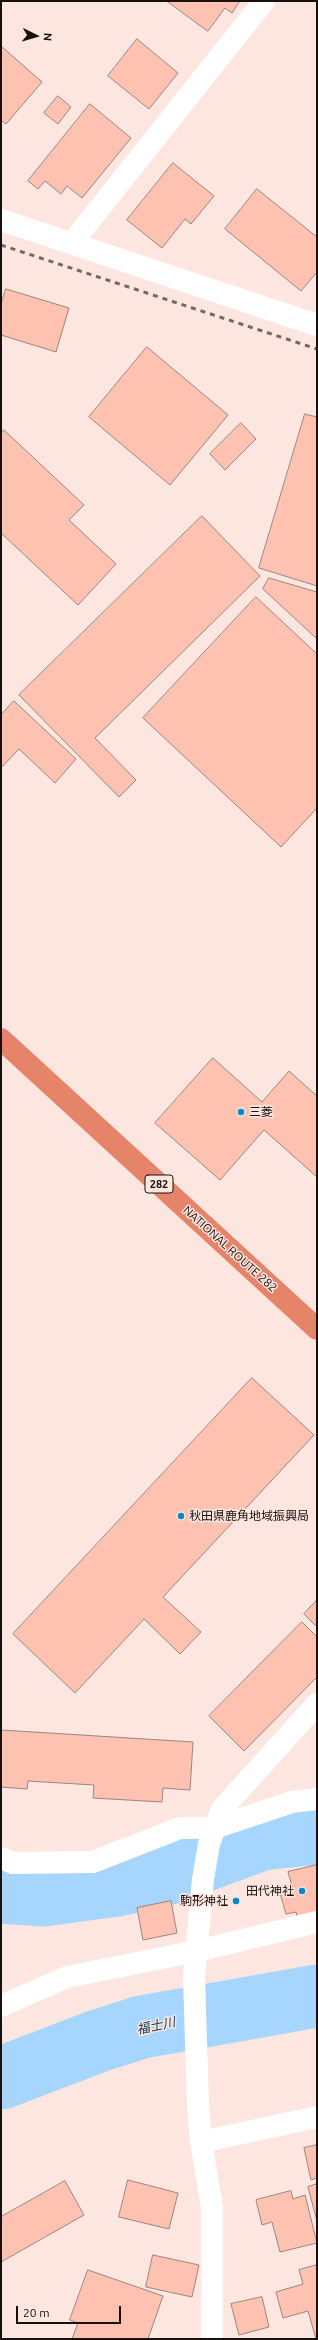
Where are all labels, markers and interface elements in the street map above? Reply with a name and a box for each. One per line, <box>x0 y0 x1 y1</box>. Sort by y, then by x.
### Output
north arrow <box>16 16 56 56</box>
text: N <box>42 32 54 42</box>
place label: 三菱 <box>249 1105 273 1119</box>
marker: 三菱 <box>236 1107 246 1117</box>
road number: 282 <box>145 1175 173 1193</box>
street label: NATIONAL ROUTE 282 <box>180 1203 280 1295</box>
place label: 秋田県鹿角地域振興局 <box>189 1509 309 1523</box>
marker: 秋田県鹿角地域振興局 <box>176 1511 186 1521</box>
place label: 田代神社 <box>246 1884 294 1898</box>
marker: 田代神社 <box>297 1886 307 1896</box>
place label: 駒形神社 <box>180 1894 228 1908</box>
marker: 駒形神社 <box>231 1896 241 1906</box>
water label: 福士川 <box>135 2014 177 2038</box>
scale bar <box>18 2298 123 2324</box>
text: 20 m <box>23 2306 50 2319</box>

